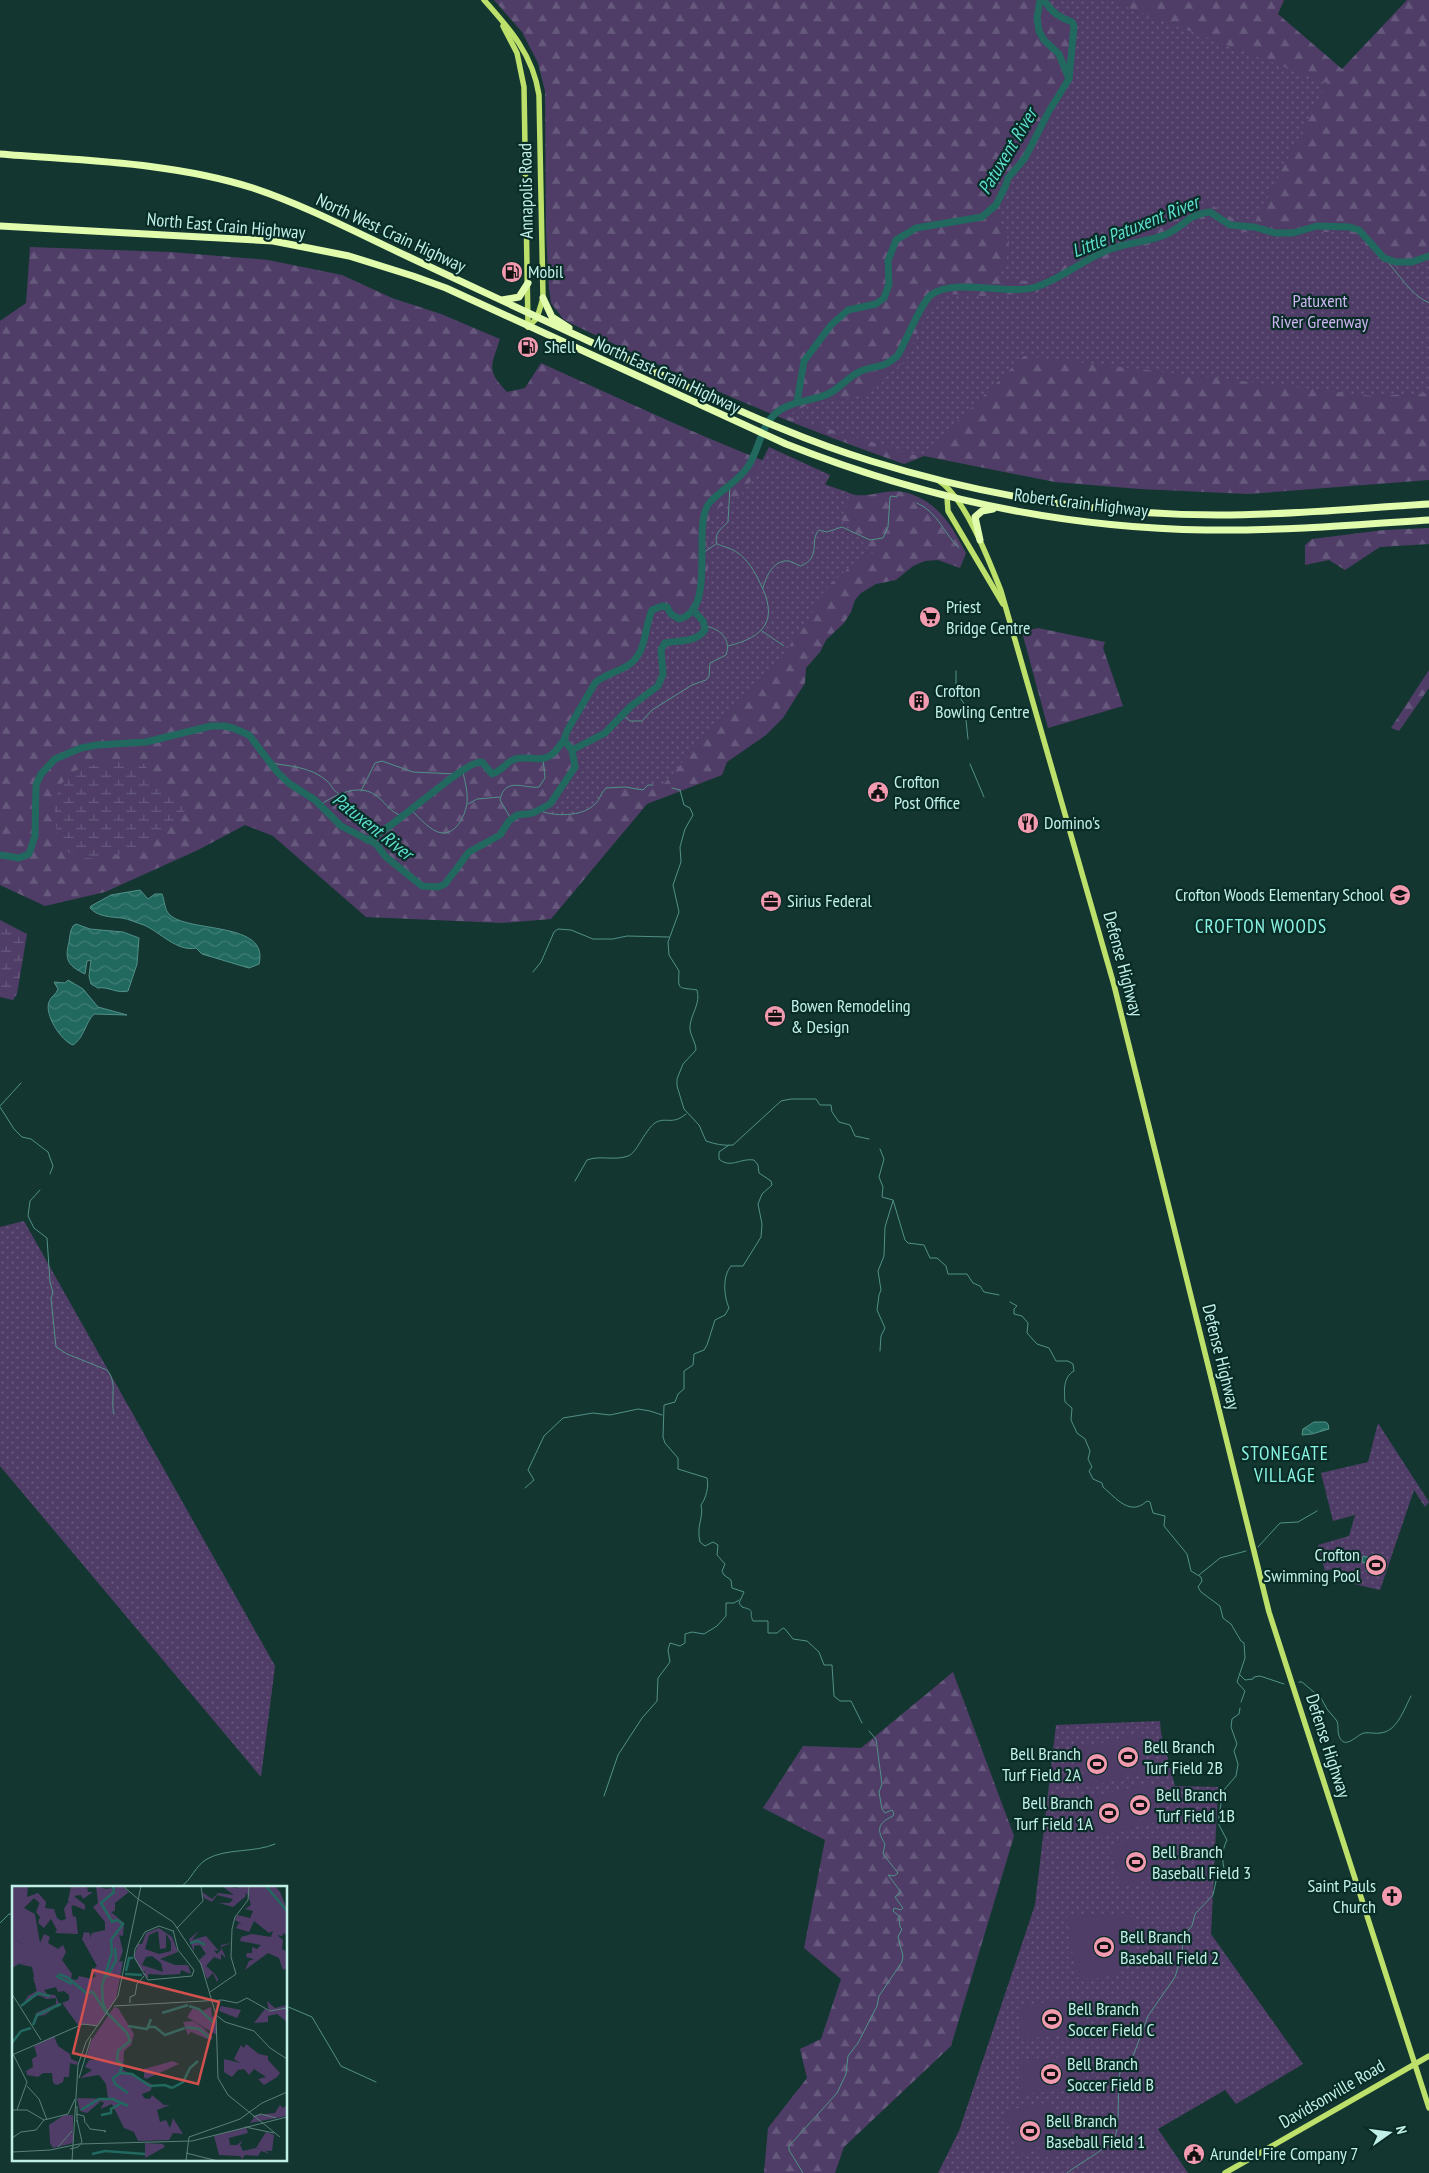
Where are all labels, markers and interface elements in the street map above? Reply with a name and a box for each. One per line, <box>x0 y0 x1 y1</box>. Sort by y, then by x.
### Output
water label: Patuxent River <box>972 101 1043 198</box>
street label: Annapolis Road <box>513 143 538 239</box>
street label: North West Crain Highway <box>313 188 470 277</box>
water label: Little Patuxent River <box>1068 189 1204 262</box>
street label: North East Crain Highway <box>146 207 306 244</box>
fuel station icon: Mobil <box>500 260 524 284</box>
place label: Mobil <box>528 260 564 283</box>
park label: Patuxent River Greenway <box>1272 289 1369 333</box>
street label: North East Crain Highway <box>590 331 744 419</box>
fuel station icon: Shell <box>516 335 540 359</box>
place label: Shell <box>544 335 576 358</box>
street label: Robert Crain Highway <box>1013 483 1150 522</box>
place label: Priest Bridge Centre <box>946 595 1031 639</box>
supermarket icon: Priest Bridge Centre <box>918 605 942 629</box>
place label: Crofton Bowling Centre <box>935 679 1030 723</box>
building icon: Crofton Bowling Centre <box>907 689 931 713</box>
place label: Crofton Post Office <box>894 770 960 814</box>
public building icon: Crofton Post Office <box>866 780 890 804</box>
water label: Patuxent River <box>328 787 420 867</box>
restaurant icon: Domino's <box>1016 811 1040 835</box>
place label: Domino's <box>1044 811 1100 834</box>
place label: Crofton Woods Elementary School <box>1175 883 1385 906</box>
school or university icon: Crofton Woods Elementary School <box>1388 883 1412 907</box>
office icon: Sirius Federal <box>759 889 783 913</box>
place label: Sirius Federal <box>787 889 872 912</box>
street label: Defense Highway <box>1098 909 1149 1019</box>
district label: CROFTON WOODS <box>1195 914 1327 938</box>
place label: Bowen Remodeling & Design <box>791 994 911 1038</box>
office icon: Bowen Remodeling & Design <box>763 1004 787 1028</box>
street label: Defense Highway <box>1197 1302 1246 1412</box>
district label: STONEGATE VILLAGE <box>1241 1441 1329 1487</box>
place label: Crofton Swimming Pool <box>1264 1543 1361 1587</box>
sports icon: Crofton Swimming Pool <box>1364 1553 1388 1577</box>
street label: Defense Highway <box>1301 1691 1356 1801</box>
place label: Bell Branch Turf Field 2B <box>1144 1735 1223 1779</box>
place label: Bell Branch Turf Field 2A <box>1002 1742 1081 1786</box>
sports icon: Bell Branch Turf Field 2B <box>1116 1745 1140 1769</box>
sports icon: Bell Branch Turf Field 2A <box>1085 1752 1109 1776</box>
place label: Bell Branch Turf Field 1B <box>1156 1783 1235 1827</box>
place label: Bell Branch Turf Field 1A <box>1014 1791 1093 1835</box>
sports icon: Bell Branch Turf Field 1B <box>1128 1793 1152 1817</box>
sports icon: Bell Branch Turf Field 1A <box>1097 1801 1121 1825</box>
place label: Bell Branch Baseball Field 3 <box>1152 1840 1251 1884</box>
sports icon: Bell Branch Baseball Field 3 <box>1124 1850 1148 1874</box>
place label: Saint Pauls Church <box>1308 1874 1376 1918</box>
church icon: Saint Pauls Church <box>1380 1884 1404 1908</box>
inset map <box>12 1886 288 2160</box>
place label: Bell Branch Baseball Field 2 <box>1120 1925 1219 1969</box>
sports icon: Bell Branch Baseball Field 2 <box>1092 1935 1116 1959</box>
place label: Bell Branch Soccer Field C <box>1068 1997 1155 2041</box>
sports icon: Bell Branch Soccer Field C <box>1040 2007 1064 2031</box>
place label: Bell Branch Soccer Field B <box>1067 2052 1154 2096</box>
street label: Davidsonville Road <box>1275 2054 1389 2133</box>
sports icon: Bell Branch Soccer Field B <box>1039 2062 1063 2086</box>
north arrow <box>1364 2108 1414 2158</box>
place label: Bell Branch Baseball Field 1 <box>1046 2109 1145 2153</box>
sports icon: Bell Branch Baseball Field 1 <box>1018 2119 1042 2143</box>
text: N <box>1392 2124 1411 2136</box>
public building icon: Arundel Fire Company 7 <box>1182 2142 1206 2166</box>
place label: Arundel Fire Company 7 <box>1210 2142 1358 2165</box>

